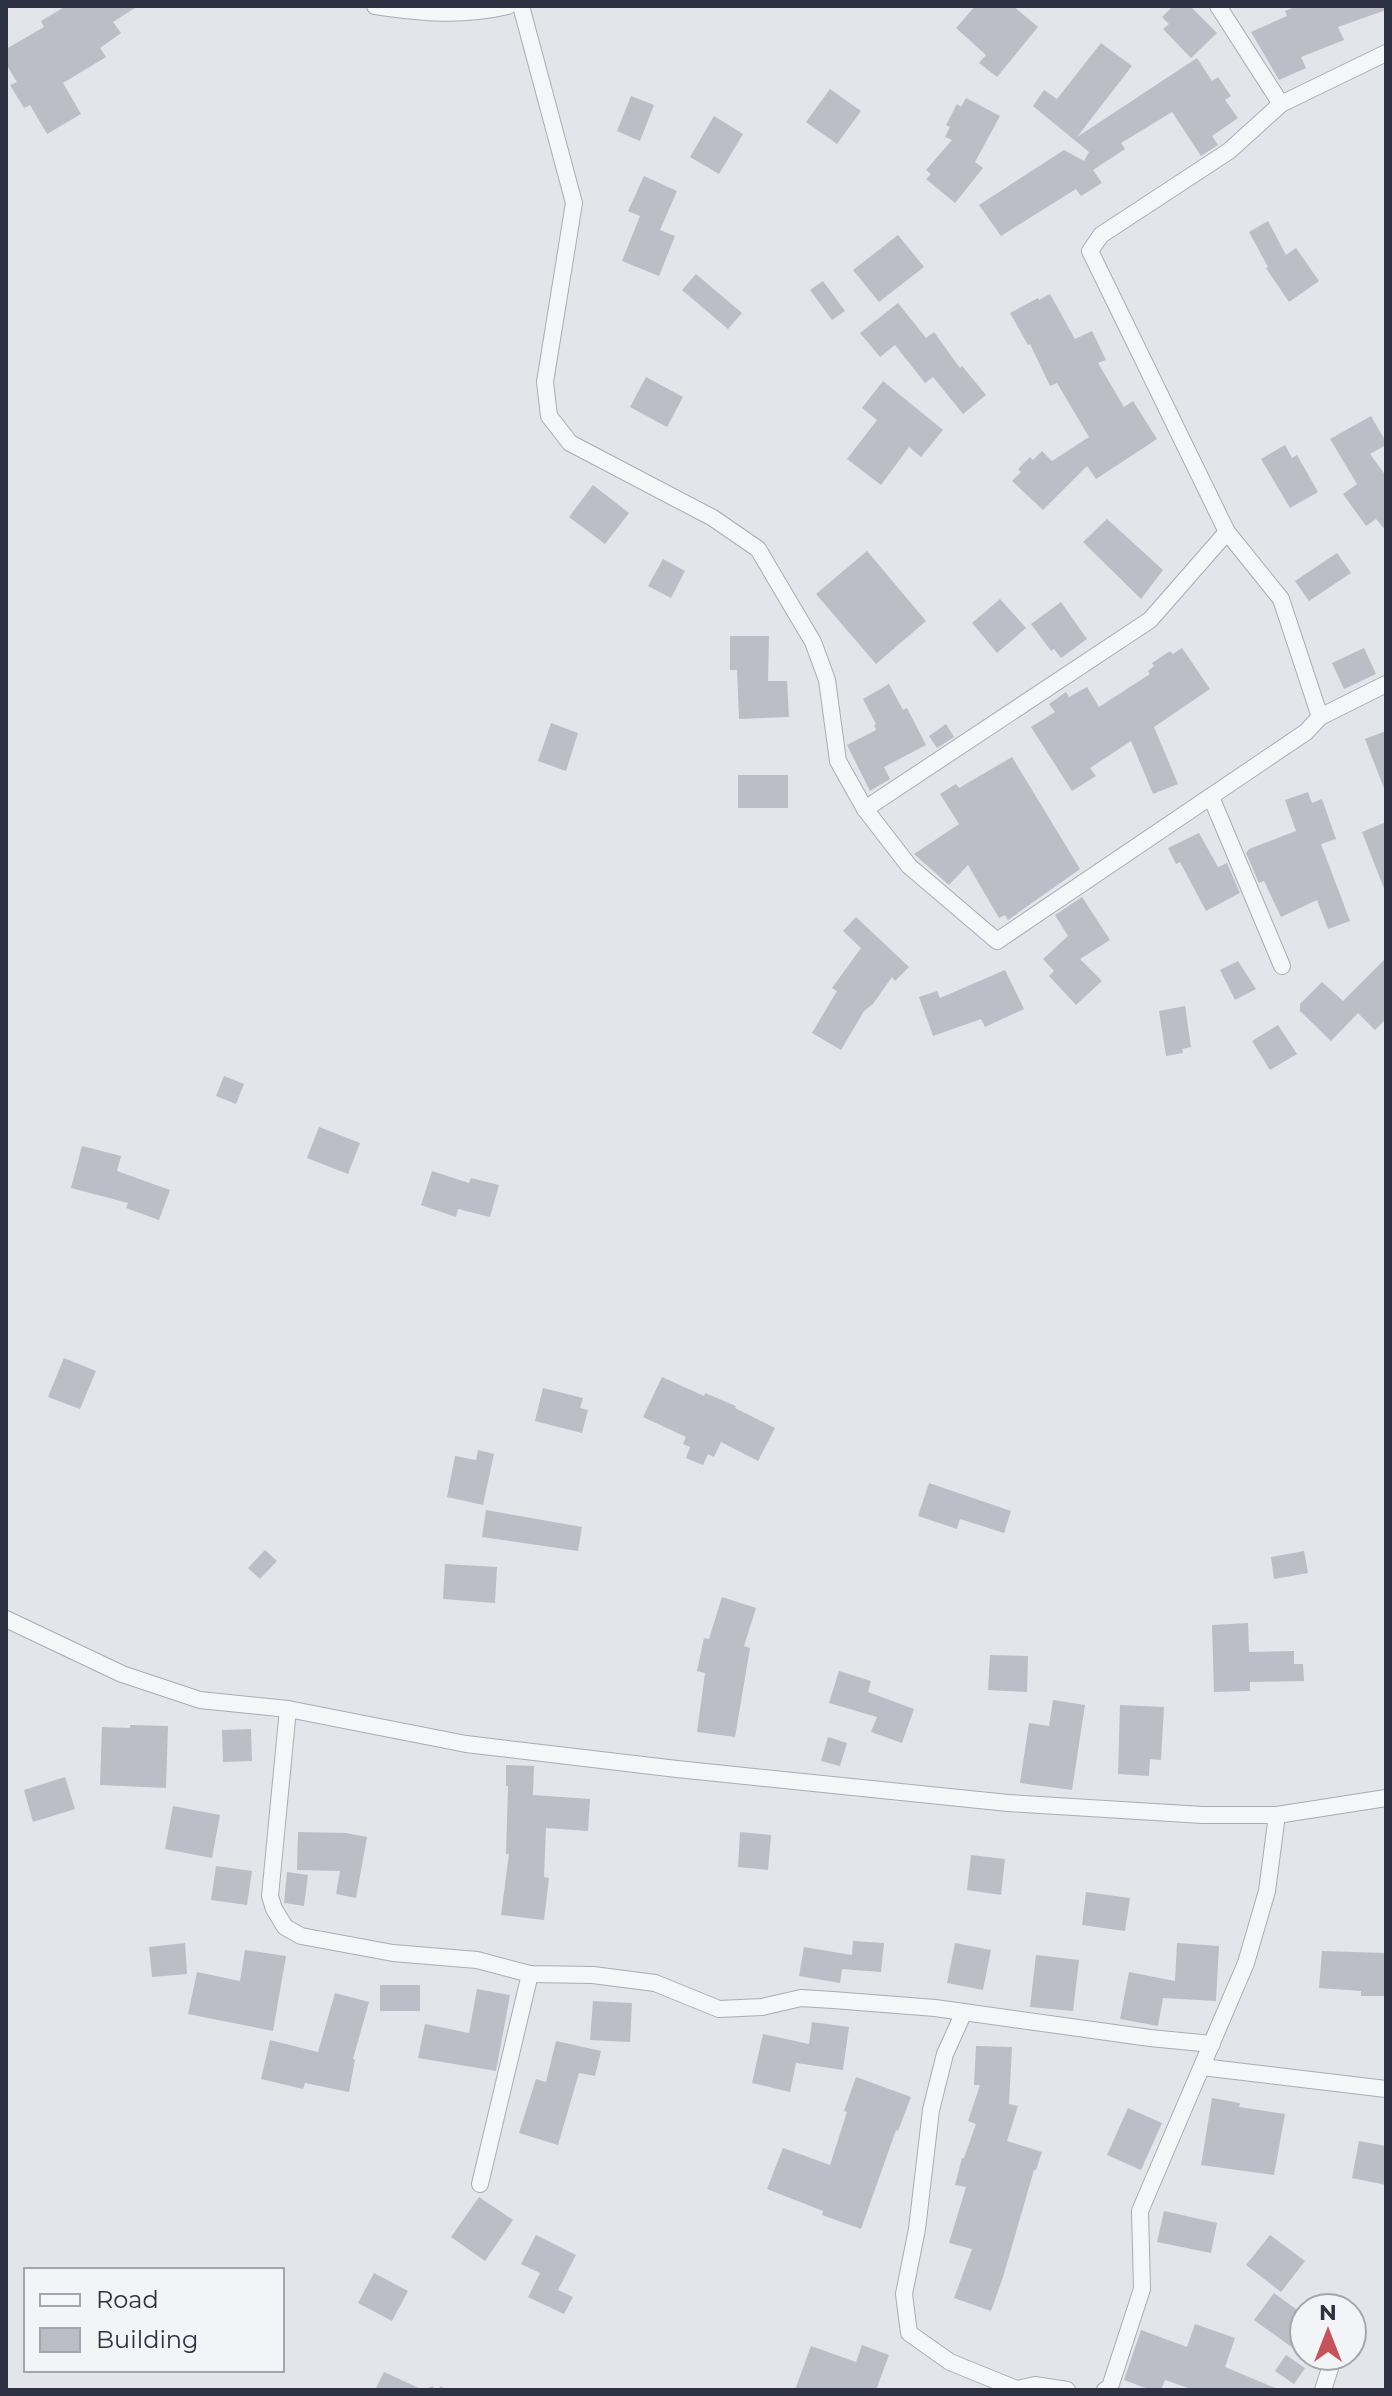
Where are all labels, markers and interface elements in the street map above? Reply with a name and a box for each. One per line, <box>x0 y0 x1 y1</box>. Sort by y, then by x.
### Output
legend <box>24 2268 284 2372</box>
text: Road <box>96 2285 159 2314</box>
north arrow <box>1288 2292 1368 2372</box>
text: N <box>1319 2299 1337 2326</box>
text: Building <box>96 2325 199 2354</box>

